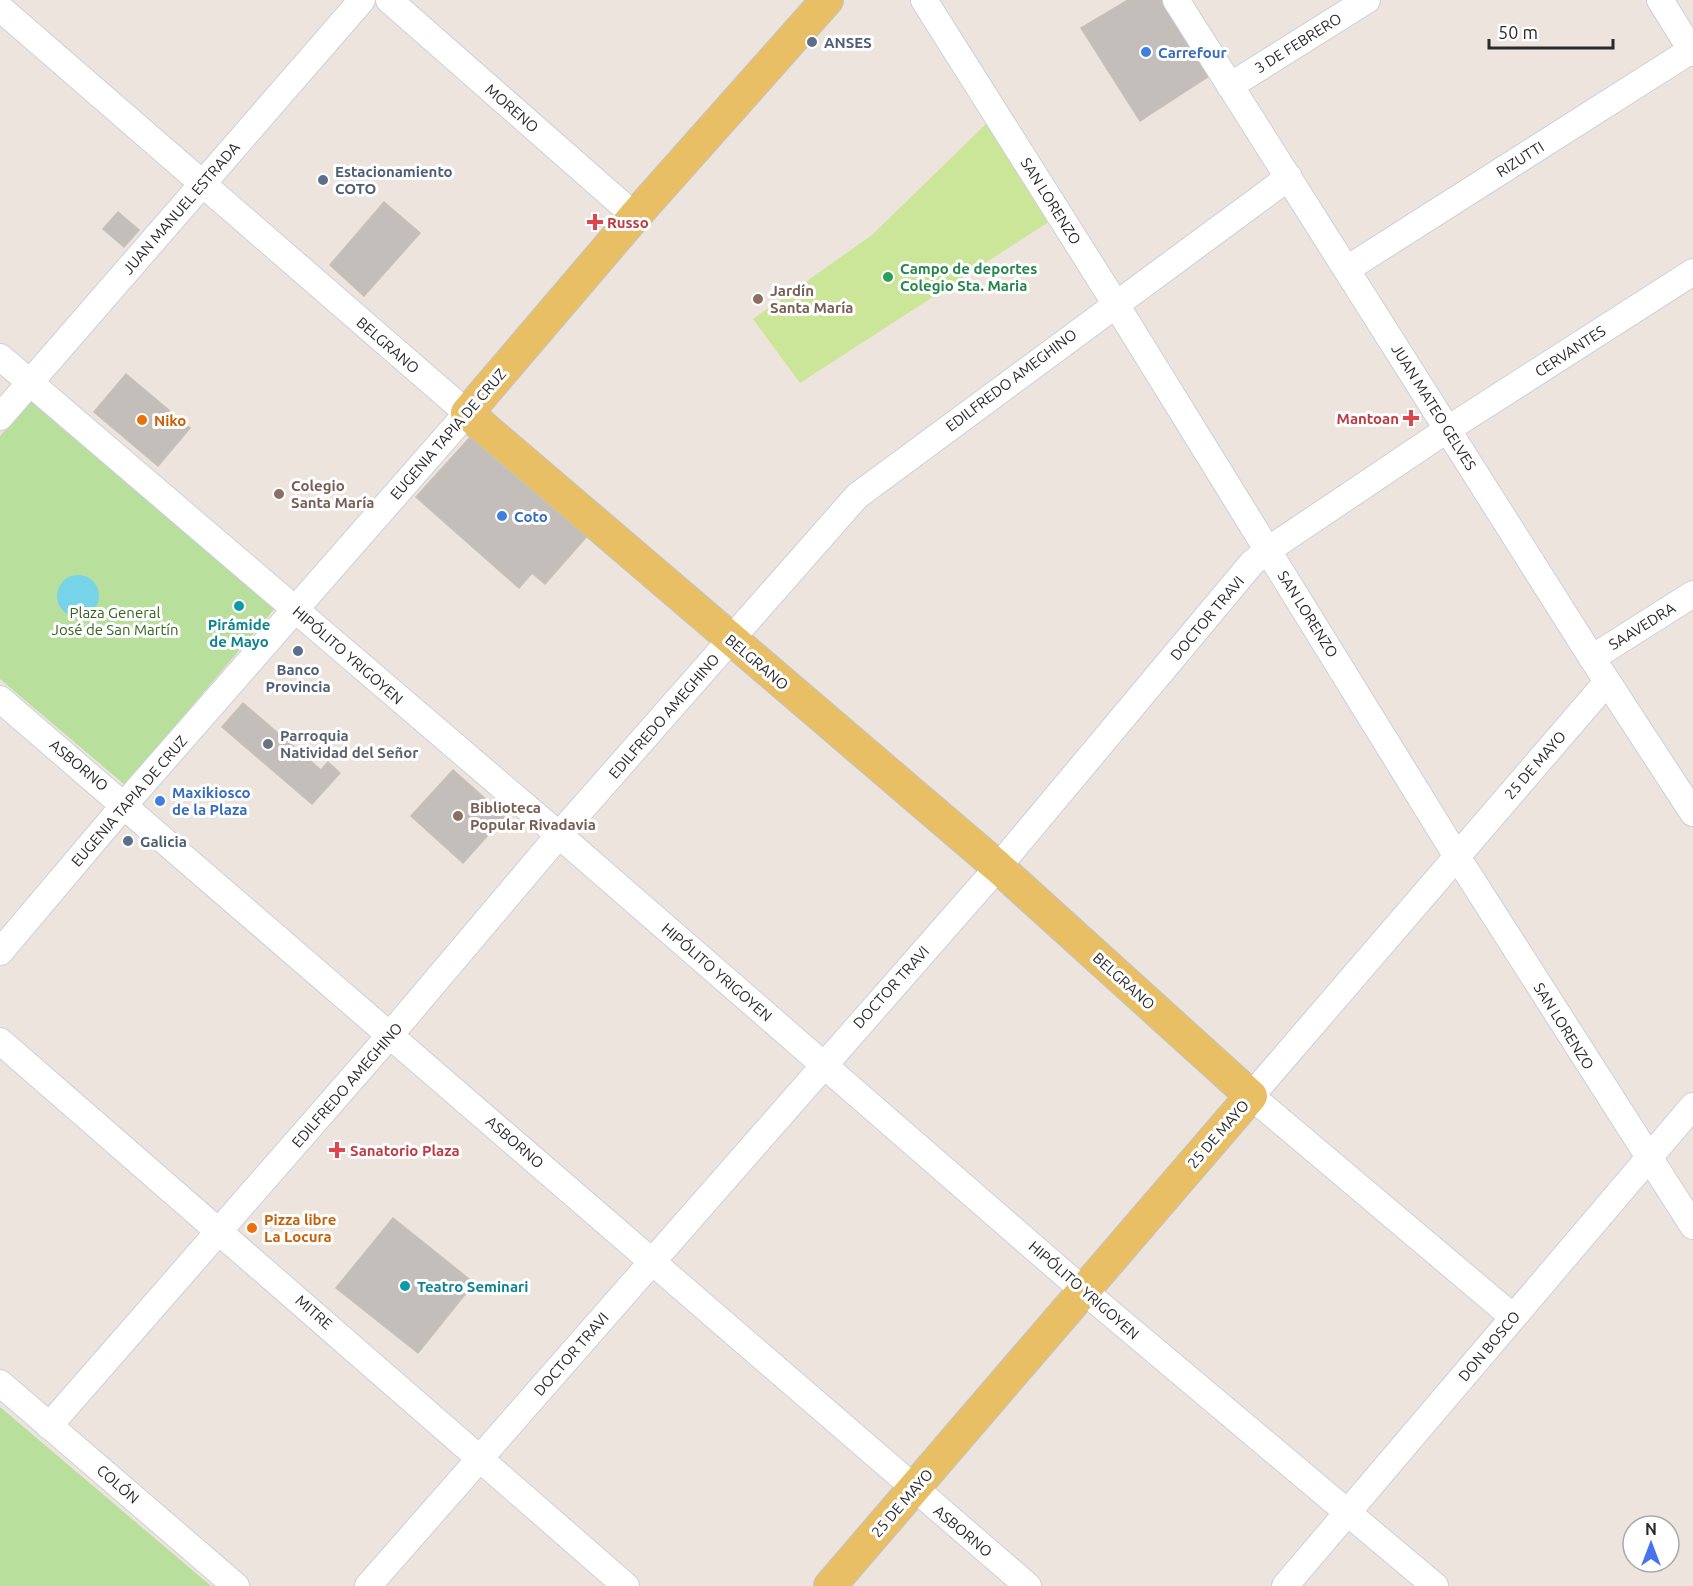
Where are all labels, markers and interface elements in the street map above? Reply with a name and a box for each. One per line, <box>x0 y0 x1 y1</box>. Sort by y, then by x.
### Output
street label: 3 DE FEBRERO <box>1252 10 1344 76</box>
scale bar <box>1489 12 1614 50</box>
text: 50 m <box>1498 22 1538 42</box>
place label: ANSES <box>824 34 872 51</box>
marker: ANSES <box>805 35 819 49</box>
place label: Carrefour <box>1158 44 1228 61</box>
marker: Carrefour <box>1139 45 1153 59</box>
street label: MORENO <box>482 80 542 136</box>
street label: JUAN MANUEL ESTRADA <box>119 138 243 277</box>
street label: RIZUTTI <box>1493 138 1547 180</box>
street label: SAN LORENZO <box>1018 155 1084 247</box>
place label: Estacionamiento COTO <box>335 163 453 197</box>
marker: Estacionamiento COTO <box>316 173 330 187</box>
place label: Russo <box>607 214 649 231</box>
marker: Russo <box>588 215 602 229</box>
place label: Campo de deportes Colegio Sta. Maria <box>900 260 1037 294</box>
marker: Campo de deportes Colegio Sta. Maria <box>881 270 895 284</box>
place label: Jardín Santa María <box>770 282 854 316</box>
marker: Jardín Santa María <box>751 292 765 306</box>
street label: BELGRANO <box>353 313 423 377</box>
street label: CERVANTES <box>1532 322 1609 380</box>
street label: EDILFREDO AMEGHINO <box>942 325 1080 435</box>
street label: JUAN MATEO GELVES <box>1388 341 1480 473</box>
street label: EUGENIA TAPIA DE CRUZ <box>387 365 509 503</box>
place label: Mantoan <box>1337 410 1399 427</box>
marker: Mantoan <box>1404 411 1418 425</box>
place label: Niko <box>154 412 186 429</box>
marker: Niko <box>135 413 149 427</box>
place label: Colegio Santa María <box>291 477 375 511</box>
marker: Colegio Santa María <box>272 487 286 501</box>
place label: Coto <box>514 508 548 525</box>
marker: Coto <box>495 509 509 523</box>
street label: SAN LORENZO <box>1275 568 1341 660</box>
street label: DOCTOR TRAVI <box>1167 572 1247 664</box>
marker: Pirámide de Mayo <box>232 599 246 613</box>
street label: SAAVEDRA <box>1606 599 1679 653</box>
street label: HIPÓLITO YRIGOYEN <box>289 603 407 707</box>
park label: Plaza General José de San Martín <box>52 604 179 638</box>
place label: Pirámide de Mayo <box>208 616 270 650</box>
street label: BELGRANO <box>722 631 792 693</box>
marker: Banco Provincia <box>291 644 305 658</box>
street label: EDILFREDO AMEGHINO <box>605 650 723 782</box>
place label: Banco Provincia <box>265 661 331 695</box>
place label: Parroquia Natividad del Señor <box>280 727 419 761</box>
street label: 25 DE MAYO <box>1501 728 1569 802</box>
street label: EUGENIA TAPIA DE CRUZ <box>68 732 190 870</box>
street label: ASBORNO <box>46 736 112 794</box>
marker: Parroquia Natividad del Señor <box>261 737 275 751</box>
place label: Maxikiosco de la Plaza <box>172 784 251 818</box>
marker: Maxikiosco de la Plaza <box>153 794 167 808</box>
place label: Biblioteca Popular Rivadavia <box>470 799 596 833</box>
marker: Biblioteca Popular Rivadavia <box>451 809 465 823</box>
place label: Galicia <box>140 833 187 850</box>
marker: Galicia <box>121 834 135 848</box>
street label: HIPÓLITO YRIGOYEN <box>658 920 776 1024</box>
street label: DOCTOR TRAVI <box>850 942 932 1032</box>
street label: BELGRANO <box>1090 949 1158 1013</box>
street label: SAN LORENZO <box>1531 980 1597 1072</box>
street label: EDILFREDO AMEGHINO <box>288 1019 406 1151</box>
street label: 25 DE MAYO <box>1184 1097 1252 1171</box>
street label: ASBORNO <box>483 1112 547 1172</box>
marker: Sanatorio Plaza <box>328 1141 346 1159</box>
place label: Sanatorio Plaza <box>350 1142 460 1159</box>
place label: Pizza libre La Locura <box>264 1211 336 1245</box>
marker: Pizza libre La Locura <box>245 1221 259 1235</box>
street label: HIPÓLITO YRIGOYEN <box>1025 1238 1143 1342</box>
place label: Teatro Seminari <box>417 1278 528 1295</box>
marker: Teatro Seminari <box>398 1279 412 1293</box>
street label: MITRE <box>292 1291 336 1333</box>
street label: DON BOSCO <box>1455 1308 1523 1384</box>
street label: DOCTOR TRAVI <box>530 1309 612 1399</box>
street label: COLÓN <box>93 1461 143 1507</box>
street label: 25 DE MAYO <box>868 1466 936 1540</box>
street label: ASBORNO <box>930 1502 996 1560</box>
north arrow <box>1621 1514 1681 1574</box>
text: N <box>1645 1520 1657 1538</box>

